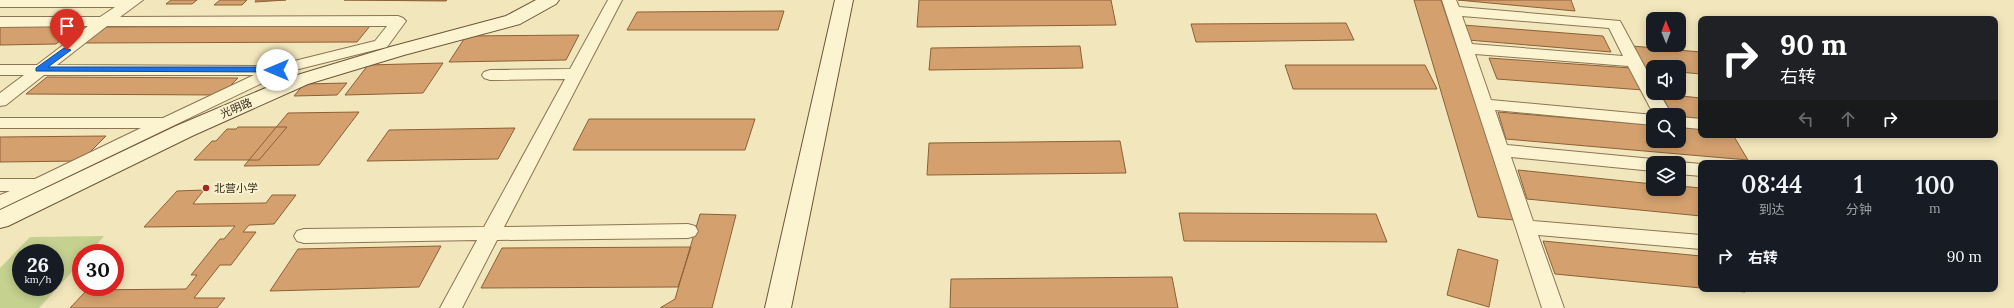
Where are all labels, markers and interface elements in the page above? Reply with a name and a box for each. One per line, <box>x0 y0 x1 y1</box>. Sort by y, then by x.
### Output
pin <box>50 9 84 50</box>
north arrow <box>1646 12 1686 52</box>
map controls <box>1646 12 1686 196</box>
icon: arrive <box>56 15 78 37</box>
text: 90 m <box>1780 27 1847 63</box>
icon: right <box>1714 32 1766 84</box>
position arrow <box>256 49 298 91</box>
button: sound <box>1646 60 1686 100</box>
text: 右转 <box>1780 65 1816 88</box>
street label: 光明路 <box>218 95 254 121</box>
button: search <box>1646 108 1686 148</box>
icon: left <box>1795 108 1817 130</box>
icon: ahead <box>1837 108 1859 130</box>
icon: right <box>1879 108 1901 130</box>
button: layers <box>1646 156 1686 196</box>
text: 08:44 <box>1741 169 1802 200</box>
text: 1 <box>1854 169 1863 200</box>
text: 100 <box>1915 170 1955 201</box>
place label: 北营小学 <box>214 181 258 195</box>
marker: 北营小学 <box>201 183 211 193</box>
text: m <box>1929 200 1941 217</box>
text: 到达 <box>1759 201 1785 218</box>
text: 分钟 <box>1846 201 1872 218</box>
speed limit sign: 30 <box>72 244 124 296</box>
icon: right <box>1714 245 1736 267</box>
text: 90 m <box>1947 247 1982 266</box>
text: 右转 <box>1748 248 1778 267</box>
text: 26 <box>27 252 49 277</box>
text: km/h <box>24 273 52 286</box>

